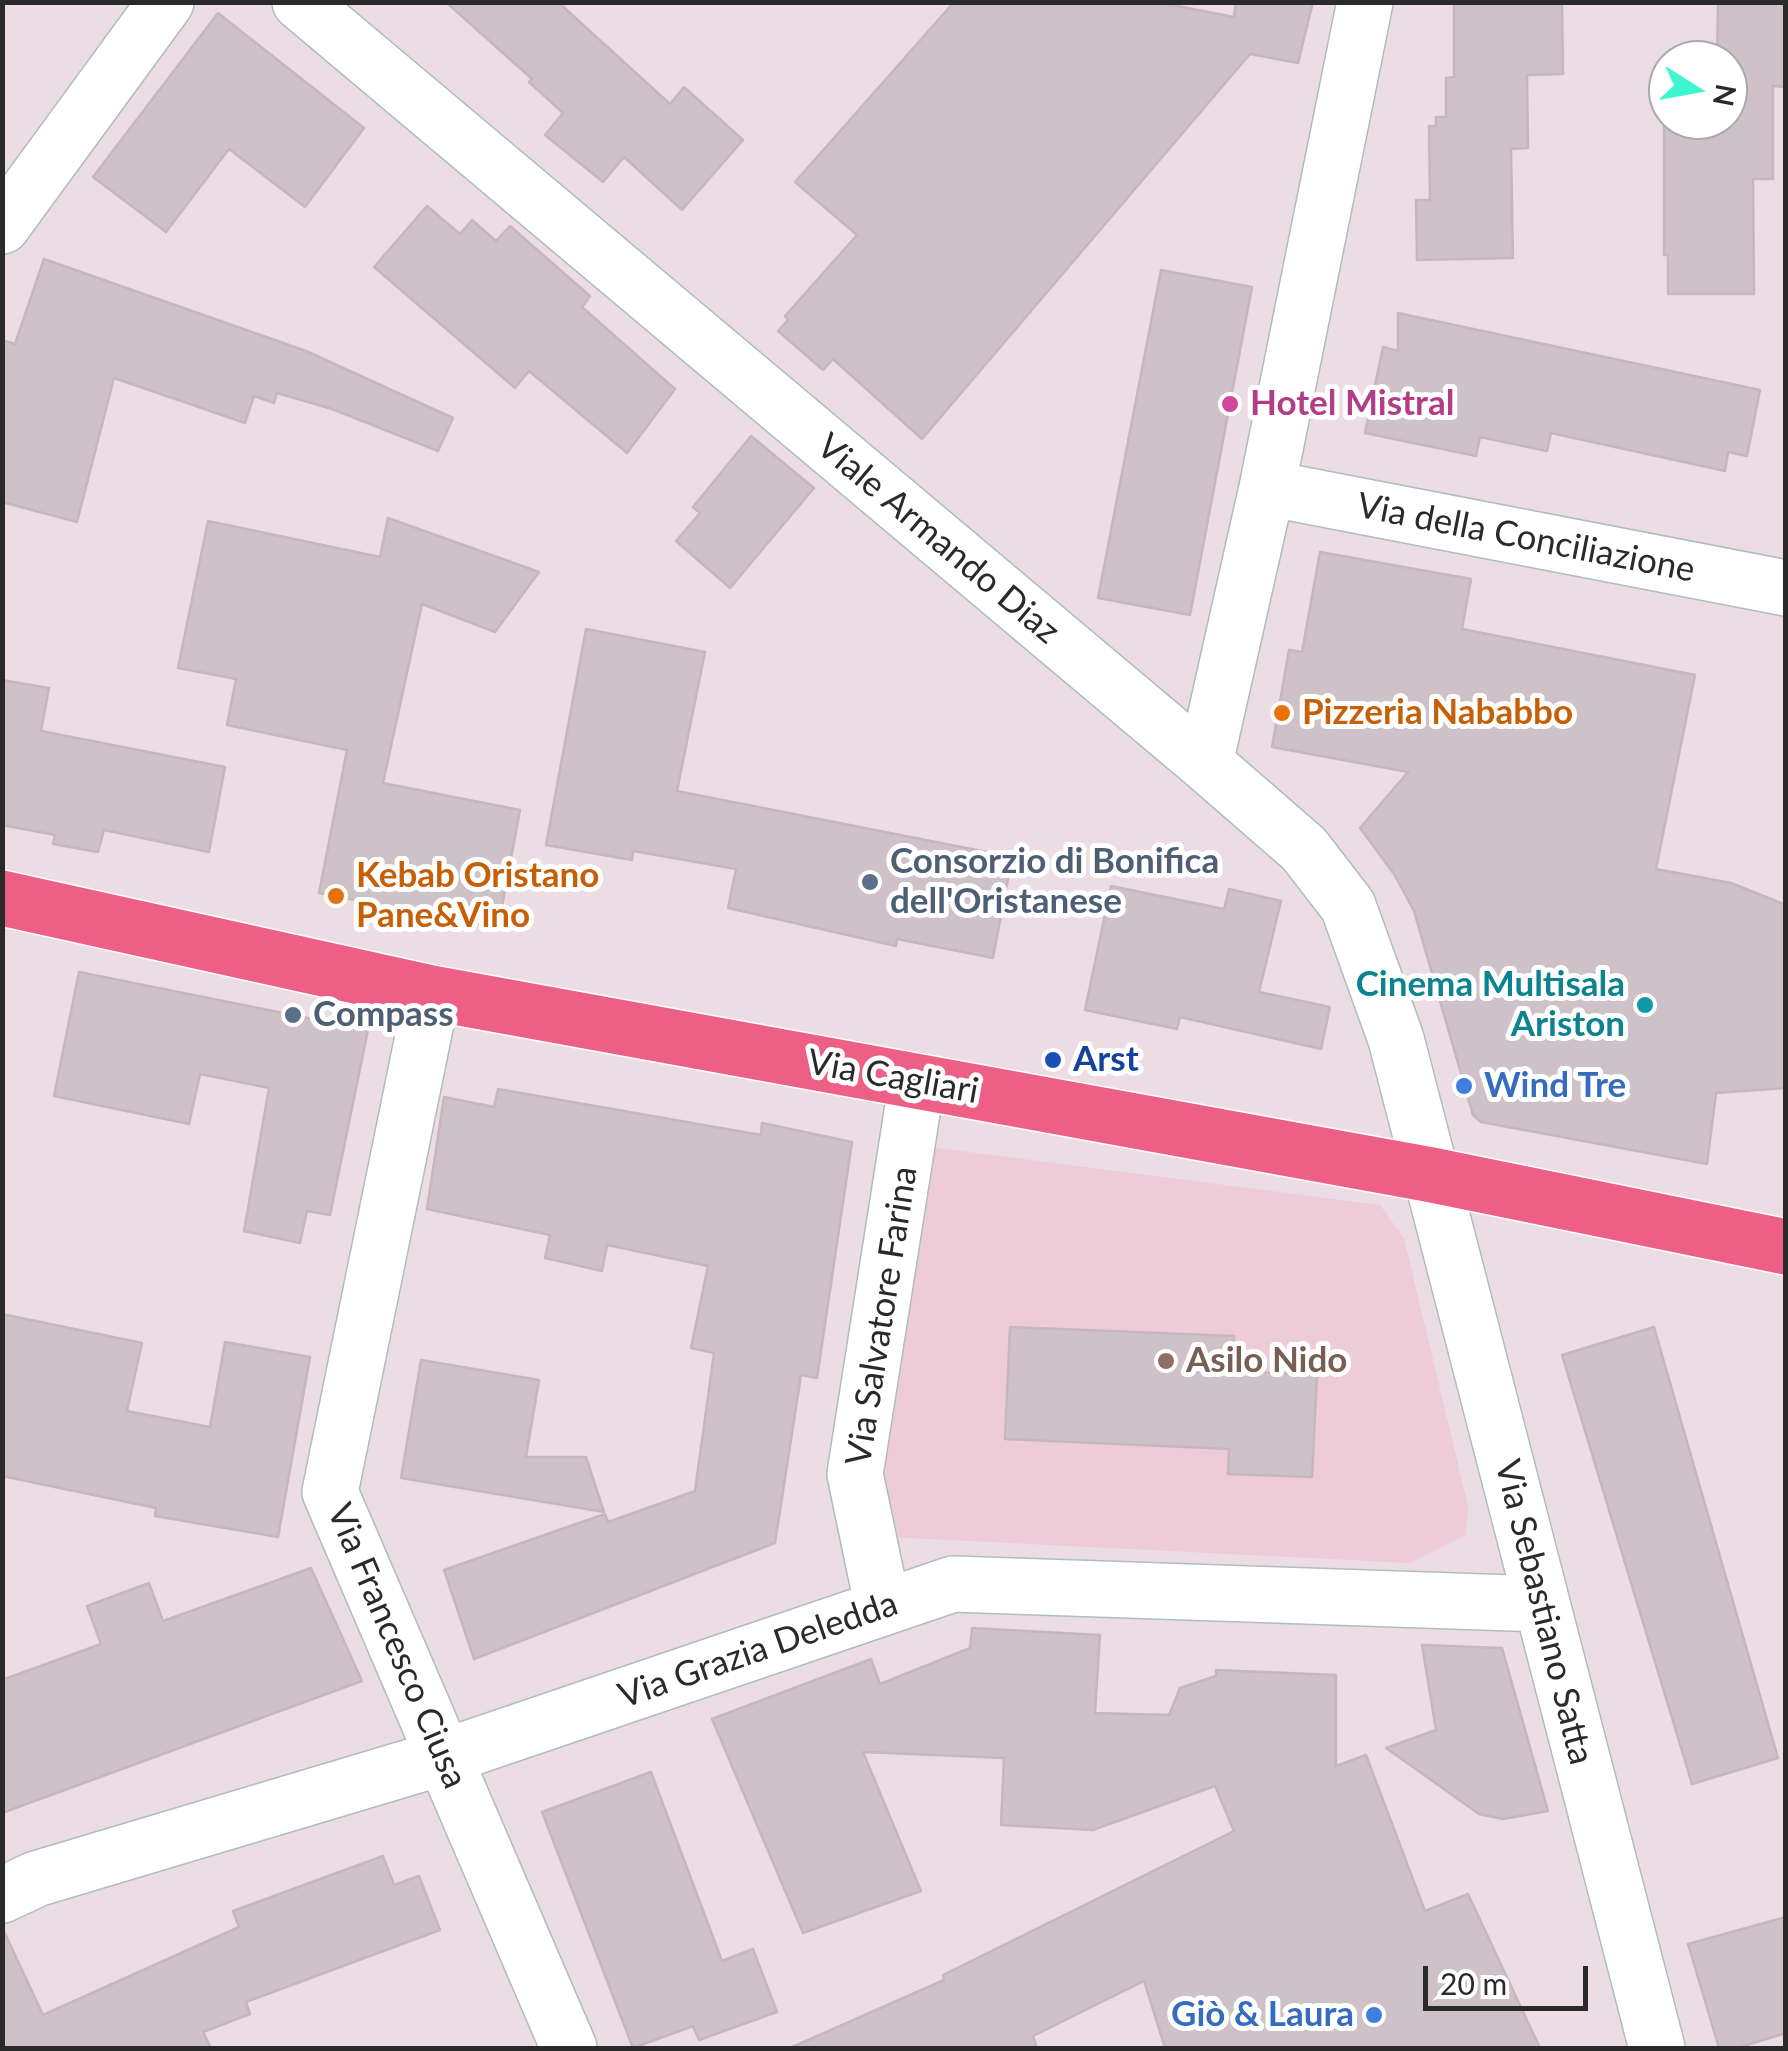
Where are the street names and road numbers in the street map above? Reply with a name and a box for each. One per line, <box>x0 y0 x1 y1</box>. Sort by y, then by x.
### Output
street label: Viale Armando Diaz <box>808 425 1068 653</box>
street label: Via della Conciliazione <box>1354 485 1698 591</box>
street label: Via Cagliari <box>804 1041 982 1113</box>
street label: Via Salvatore Farina <box>838 1163 926 1469</box>
street label: Via Sebastiano Satta <box>1486 1455 1602 1769</box>
street label: Via Francesco Ciusa <box>318 1497 476 1795</box>
street label: Via Grazia Deledda <box>613 1583 903 1717</box>

